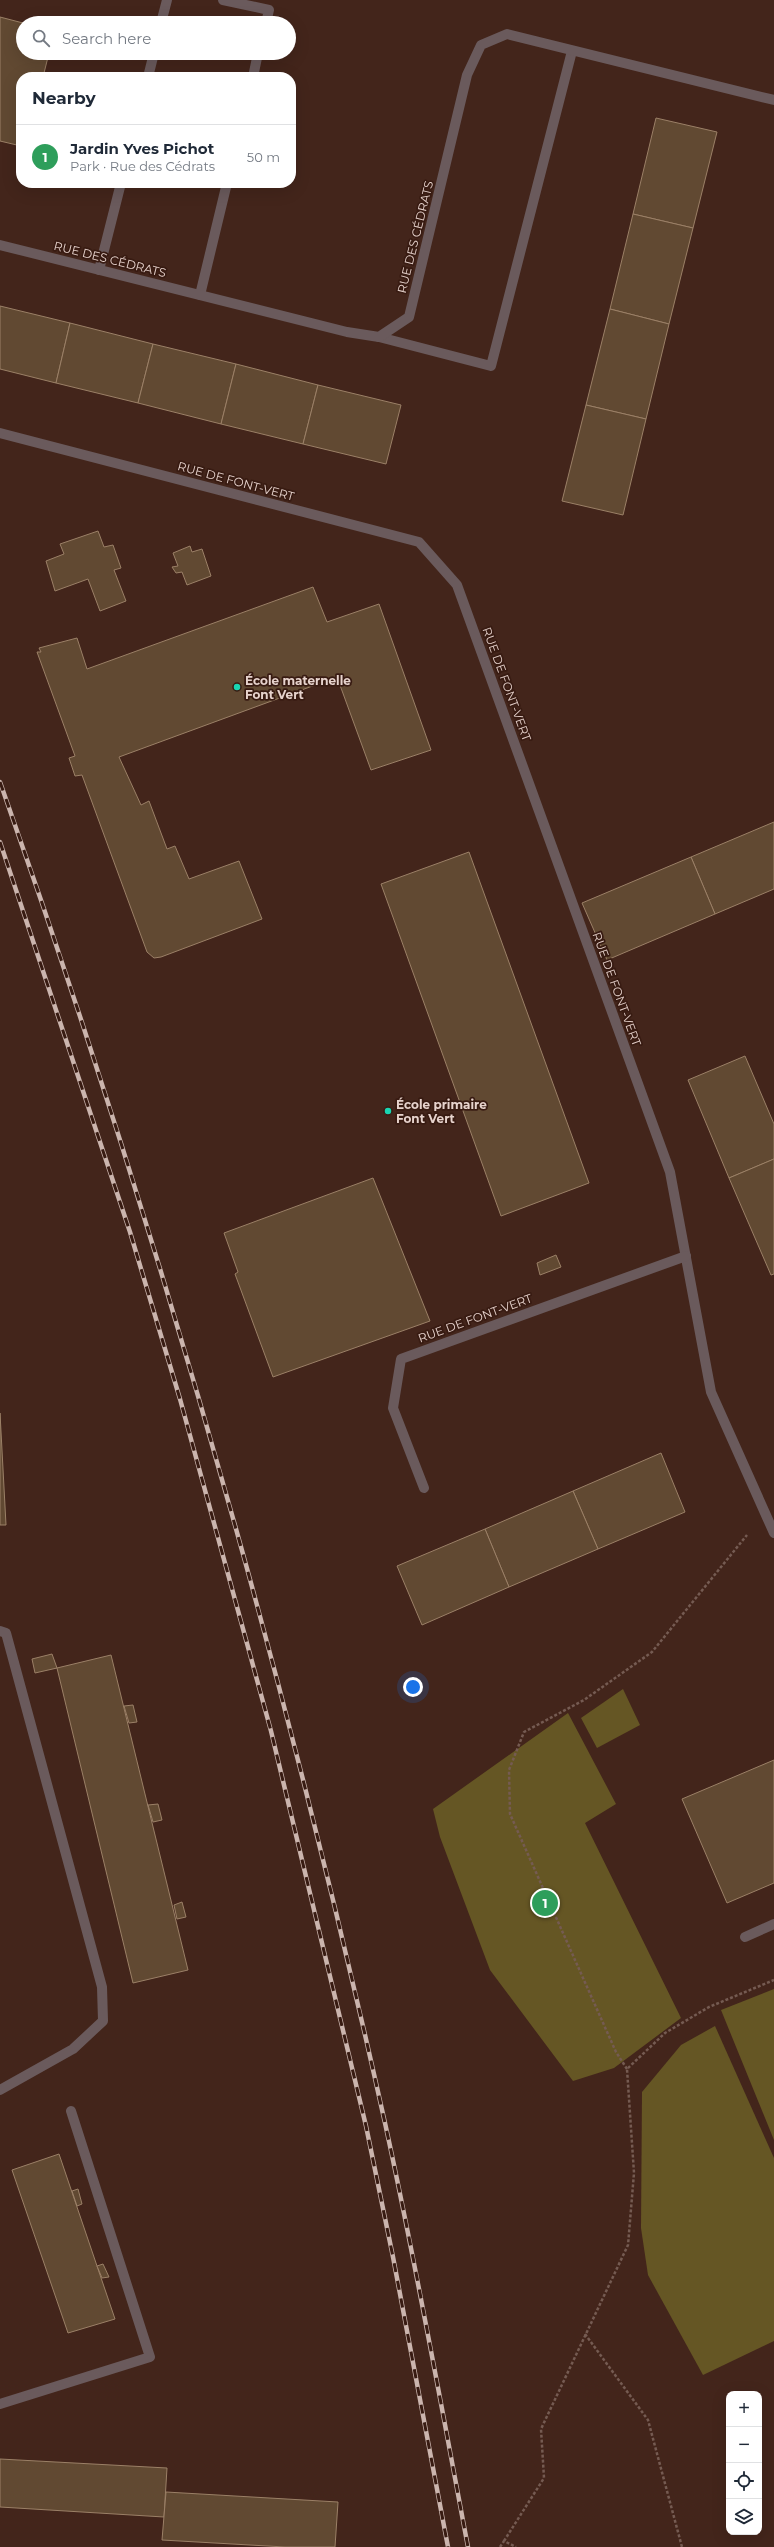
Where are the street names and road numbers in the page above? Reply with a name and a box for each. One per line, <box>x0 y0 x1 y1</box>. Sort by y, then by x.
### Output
street label: RUE DES CÉDRATS <box>394 179 436 295</box>
street label: RUE DES CÉDRATS <box>52 238 168 280</box>
street label: RUE DE FONT-VERT <box>176 458 296 504</box>
street label: RUE DE FONT-VERT <box>479 625 535 743</box>
street label: RUE DE FONT-VERT <box>589 930 645 1048</box>
street label: RUE DE FONT-VERT <box>416 1290 534 1346</box>

